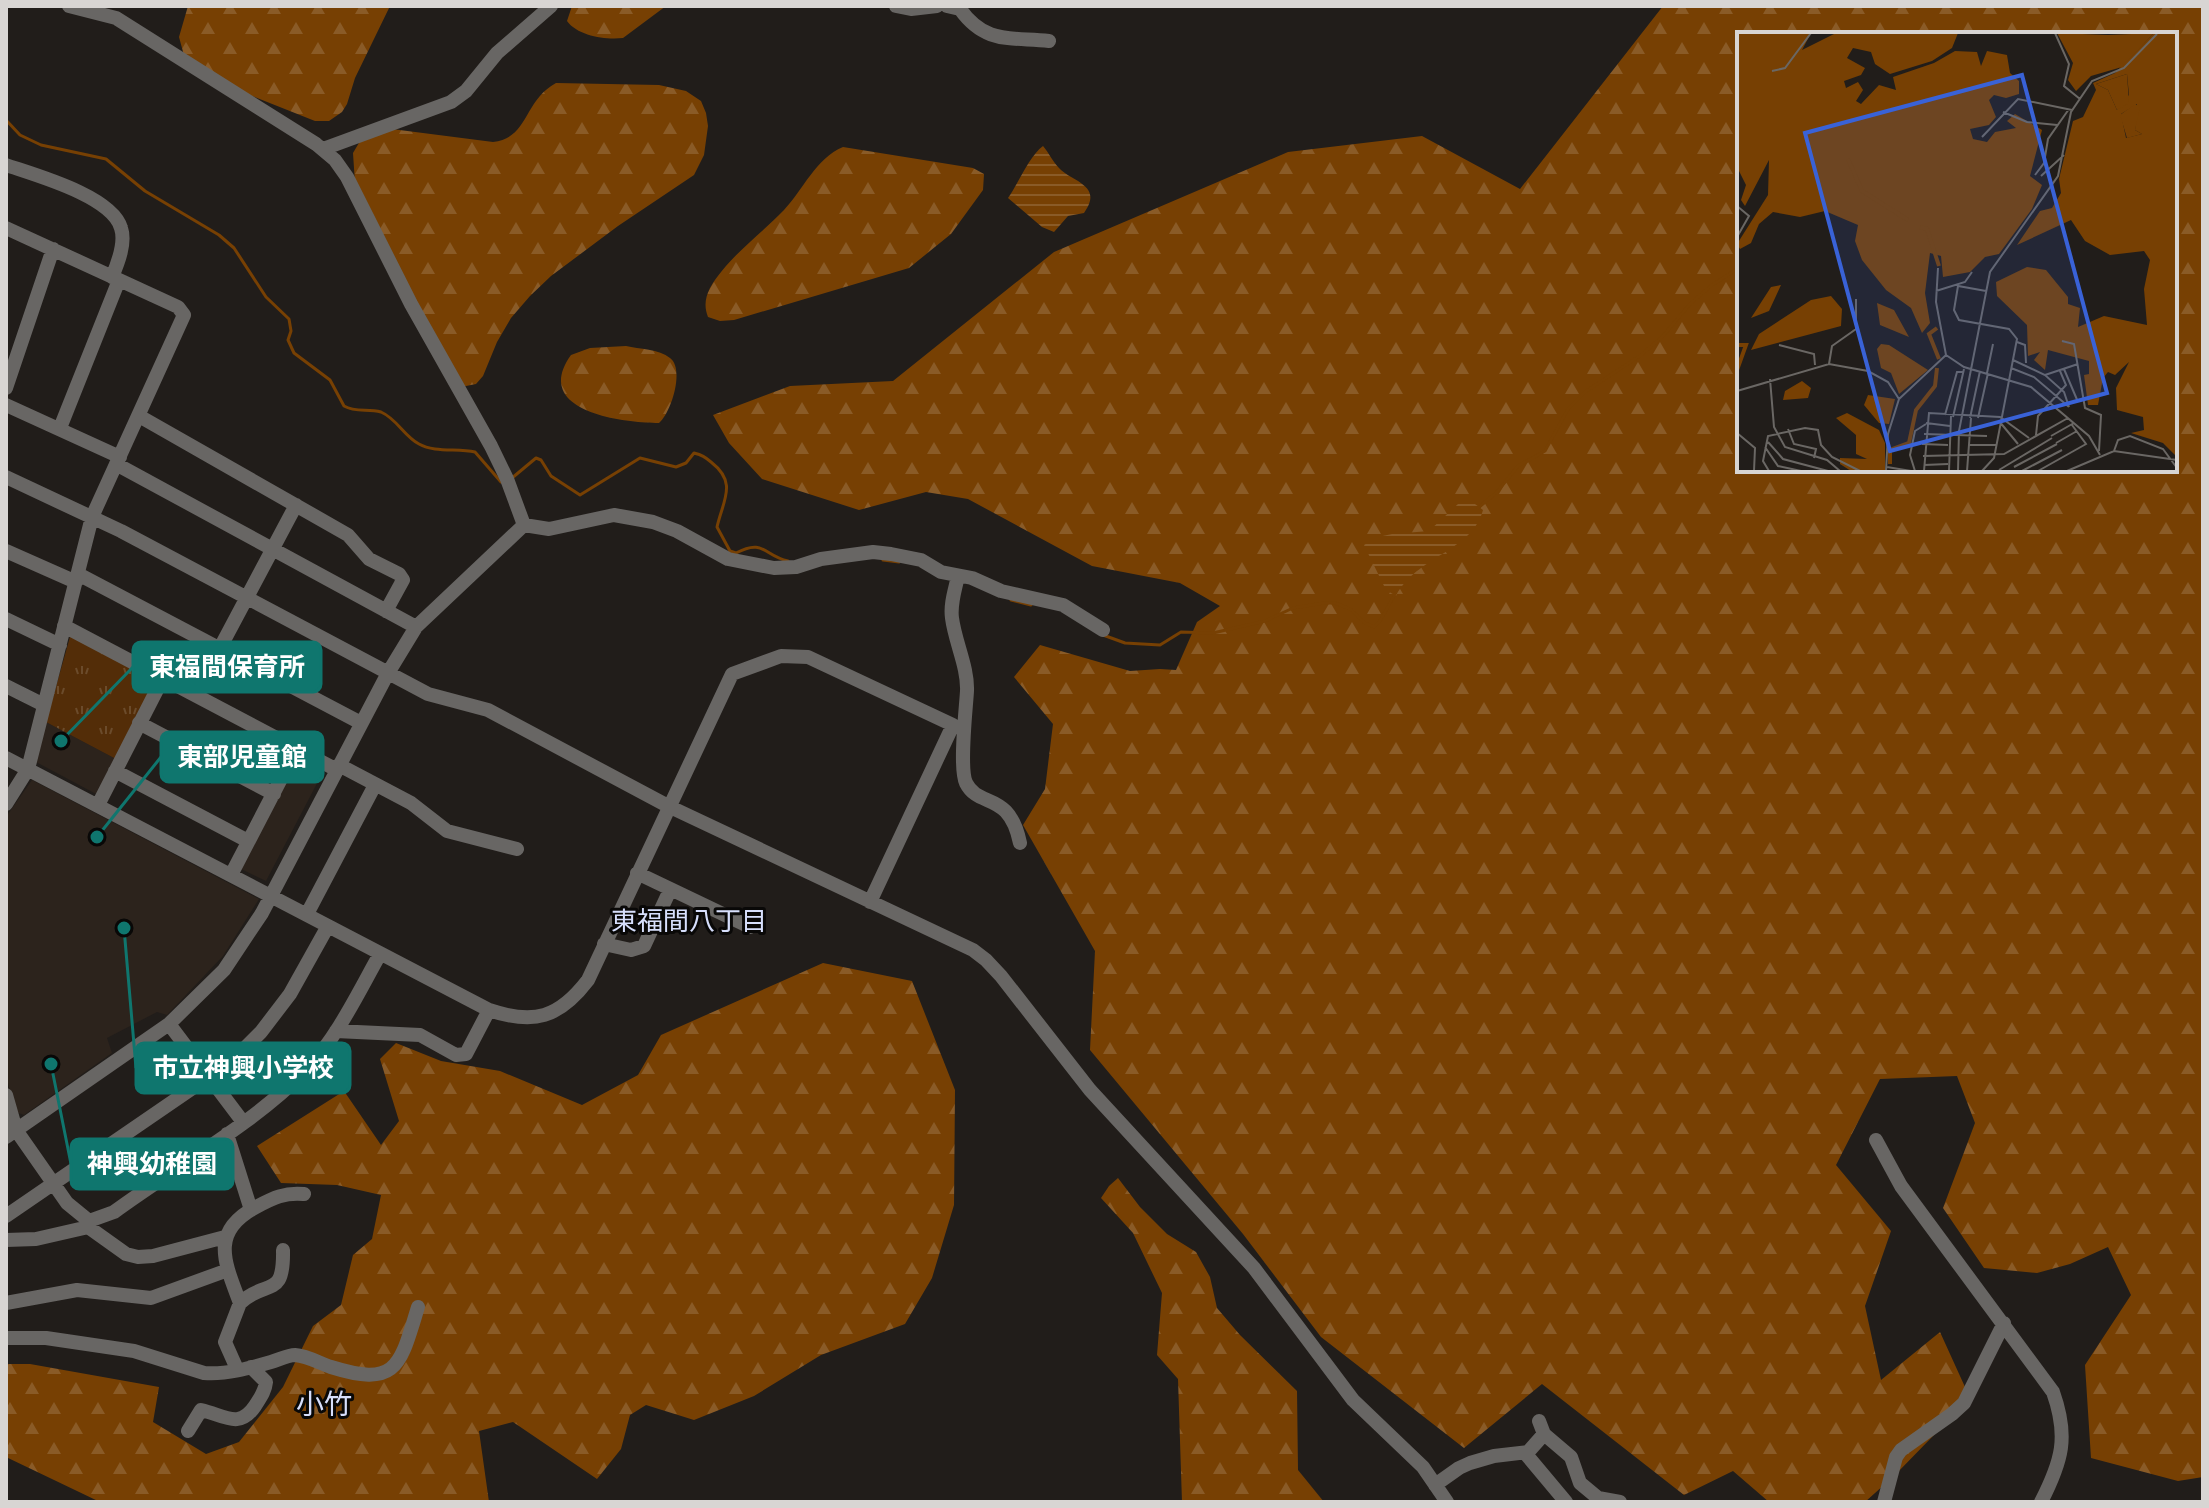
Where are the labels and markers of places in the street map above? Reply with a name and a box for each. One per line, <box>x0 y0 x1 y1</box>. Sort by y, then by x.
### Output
callout: 東福間保育所 <box>133 642 321 692</box>
callout: 東部児童館 <box>161 732 323 782</box>
callout: 市立神興小学校 <box>136 1043 350 1093</box>
callout: 神興幼稚園 <box>71 1139 233 1189</box>

